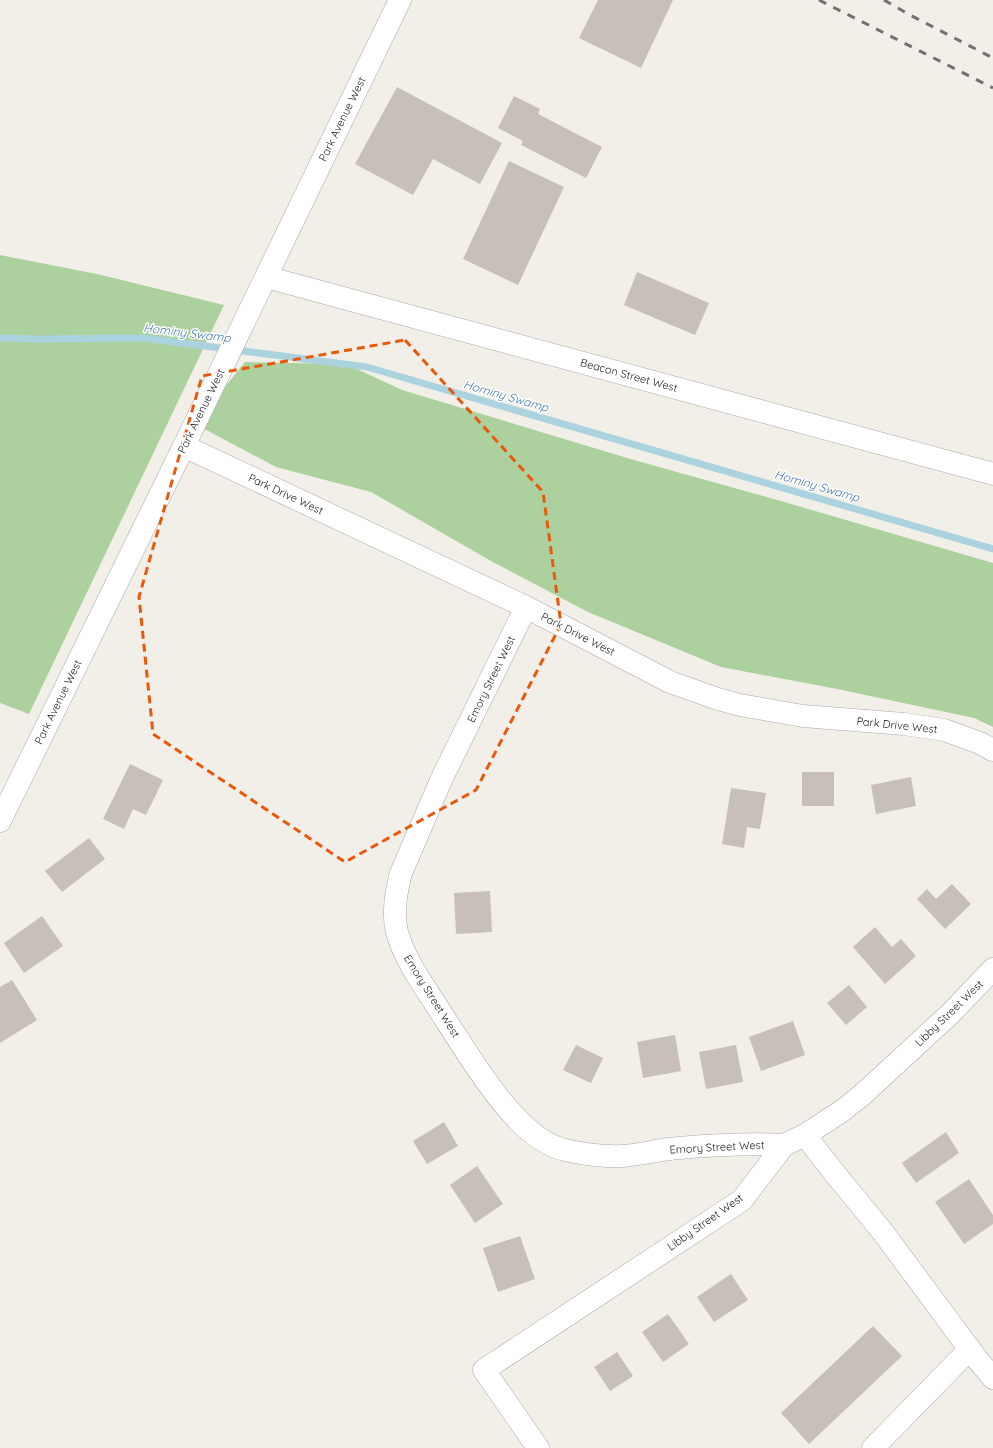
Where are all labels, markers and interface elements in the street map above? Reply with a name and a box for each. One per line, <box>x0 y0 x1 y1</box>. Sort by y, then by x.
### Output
street label: Park Avenue West <box>315 74 369 164</box>
water label: Hominy Swamp <box>143 320 232 345</box>
street label: Beacon Street West <box>579 355 680 395</box>
street label: Park Avenue West <box>174 366 228 456</box>
water label: Hominy Swamp <box>462 376 551 415</box>
water label: Hominy Swamp <box>773 466 862 505</box>
street label: Park Drive West <box>246 470 326 518</box>
street label: Park Drive West <box>539 609 618 659</box>
street label: Emory Street West <box>464 633 518 725</box>
street label: Park Avenue West <box>31 657 85 747</box>
street label: Park Drive West <box>856 714 938 736</box>
street label: Emory Street West <box>401 952 463 1040</box>
street label: Libby Street West <box>912 977 986 1049</box>
street label: Emory Street West <box>669 1138 765 1156</box>
street label: Libby Street West <box>664 1190 746 1253</box>

